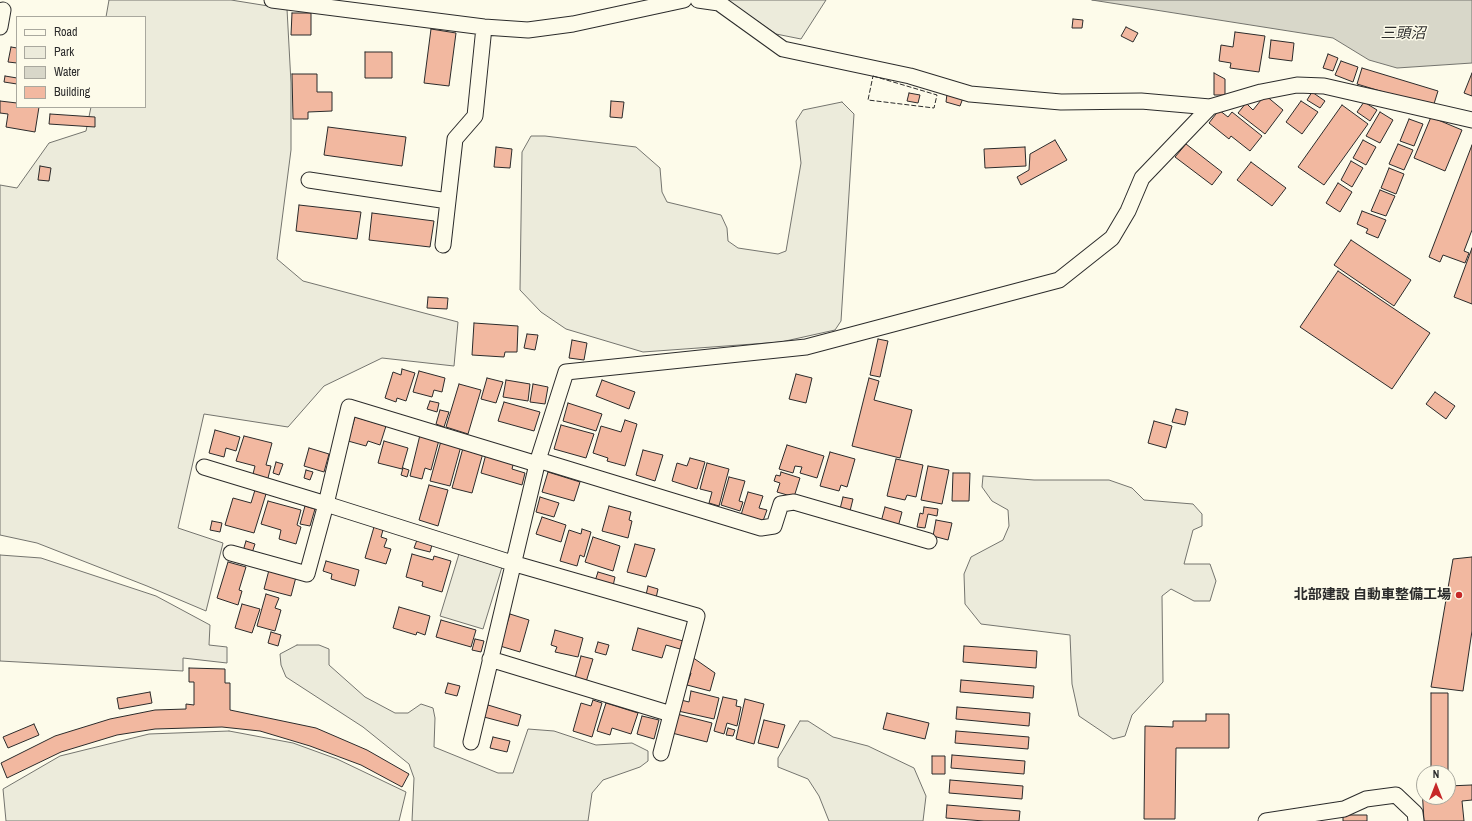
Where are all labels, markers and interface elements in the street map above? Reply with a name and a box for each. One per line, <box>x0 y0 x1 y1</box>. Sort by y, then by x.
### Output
legend <box>16 16 146 108</box>
text: Road <box>54 24 78 40</box>
water label: 三頭沼 <box>1381 25 1425 43</box>
text: Park <box>54 44 74 60</box>
text: Water <box>54 64 80 80</box>
text: Building <box>54 84 90 100</box>
place label: 北部建設 自動車整備工場 <box>1294 587 1451 603</box>
marker: 北部建設 自動車整備工場 <box>1454 590 1464 600</box>
north arrow <box>1416 765 1456 805</box>
text: N <box>1433 767 1439 781</box>

